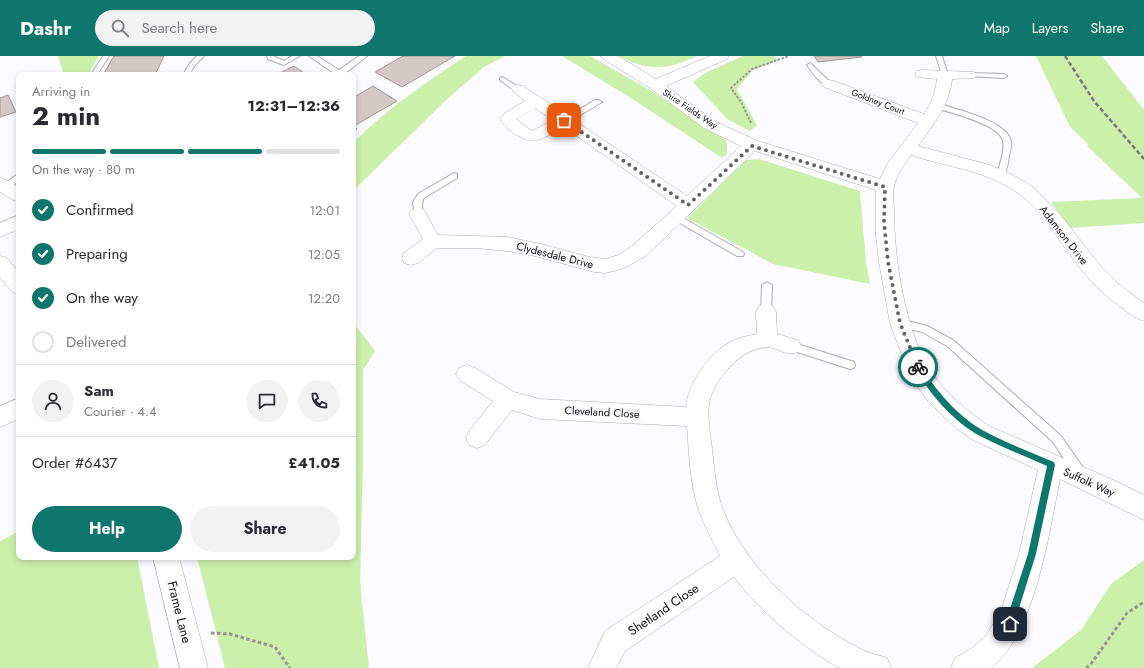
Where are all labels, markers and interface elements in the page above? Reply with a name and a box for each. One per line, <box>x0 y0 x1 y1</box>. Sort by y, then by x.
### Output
search box <box>95 10 375 46</box>
text: Dashr <box>20 15 71 42</box>
icon: search <box>109 17 131 39</box>
text: Search here <box>141 17 217 39</box>
text: Map <box>984 18 1010 38</box>
text: Layers <box>1032 18 1068 38</box>
text: Share <box>1090 18 1124 38</box>
text: Arriving in <box>32 82 90 101</box>
street label: Shire Fields Way <box>660 85 720 132</box>
street label: Goldney Court <box>850 85 907 118</box>
text: 12:31–12:36 <box>247 95 340 117</box>
text: 2 min <box>32 97 100 135</box>
pin <box>547 103 581 137</box>
icon: bag <box>553 109 575 131</box>
text: On the way · 80 m <box>32 160 135 179</box>
icon: check <box>32 199 54 221</box>
text: Confirmed <box>66 199 134 221</box>
text: 12:01 <box>309 201 340 220</box>
street label: Adamson Drive <box>1036 202 1092 268</box>
street label: Clydesdale Drive <box>515 238 595 272</box>
icon: check <box>32 243 54 265</box>
text: Preparing <box>66 243 128 265</box>
text: 12:05 <box>308 245 340 264</box>
icon: check <box>32 287 54 309</box>
text: On the way <box>66 287 138 309</box>
text: 12:20 <box>308 289 340 308</box>
text: Delivered <box>66 331 127 353</box>
courier <box>898 347 938 387</box>
icon: bike <box>907 356 929 378</box>
button: person <box>32 380 74 422</box>
text: Sam <box>84 380 114 402</box>
button: chat <box>246 380 288 422</box>
button: phone <box>298 380 340 422</box>
text: Courier · 4.4 <box>84 402 157 421</box>
street label: Cleveland Close <box>564 402 640 422</box>
text: Order #6437 <box>32 452 117 474</box>
text: £41.05 <box>288 452 340 474</box>
street label: Suffolk Way <box>1061 464 1117 500</box>
button: Help <box>32 506 182 552</box>
button: Share <box>190 506 340 552</box>
street label: Shetland Close <box>624 578 703 640</box>
street label: Frame Lane <box>163 579 196 645</box>
pin <box>993 607 1027 641</box>
icon: home <box>999 613 1021 635</box>

